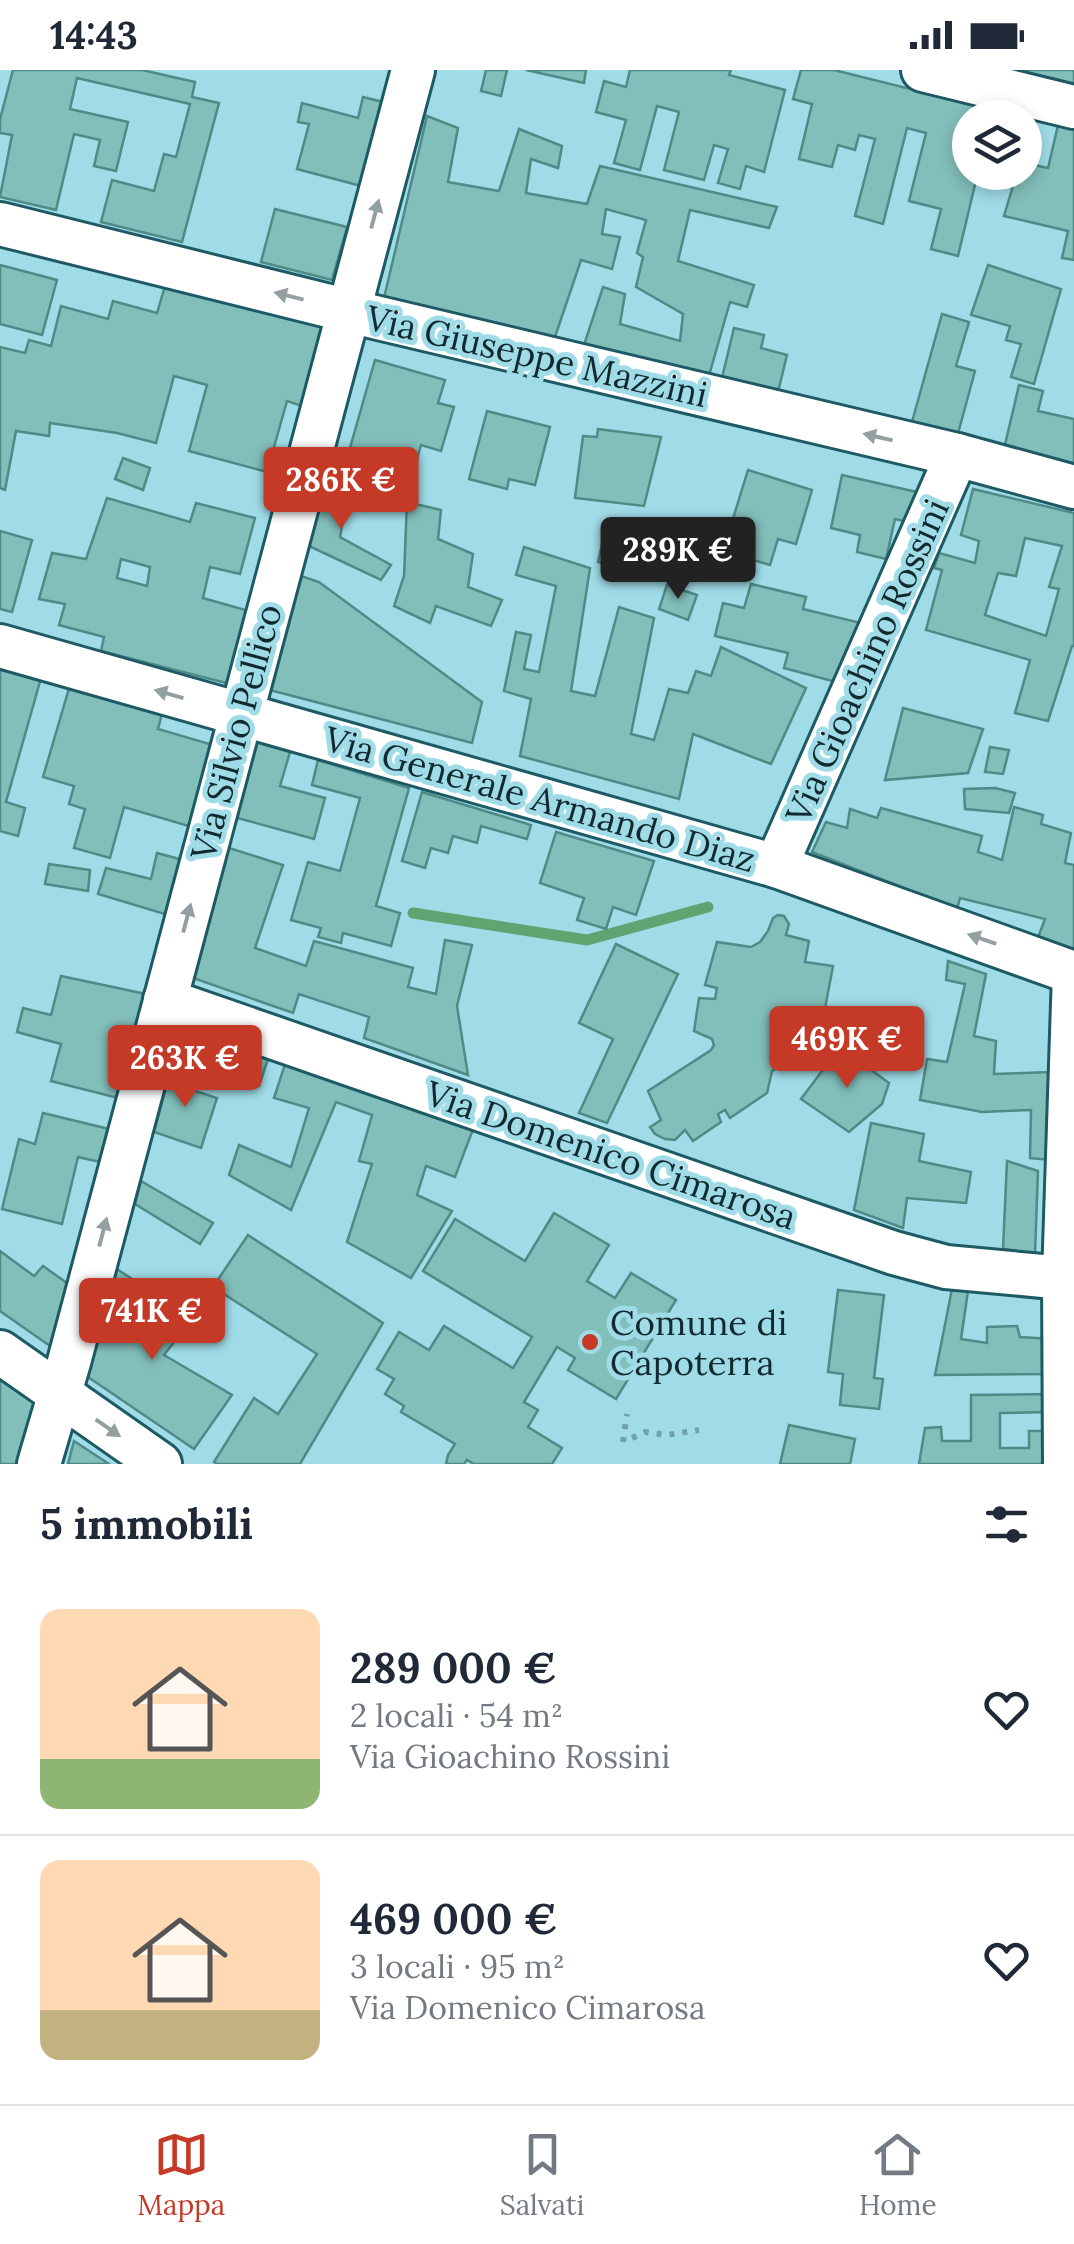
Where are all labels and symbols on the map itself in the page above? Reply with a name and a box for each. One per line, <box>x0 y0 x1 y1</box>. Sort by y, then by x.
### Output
one-way arrow <box>367 198 383 229</box>
one-way arrow <box>273 288 304 304</box>
street label: Via Giuseppe Mazzini <box>361 295 712 417</box>
one-way arrow <box>862 429 893 444</box>
pin: 286K € <box>260 447 422 532</box>
street label: Via Gioachino Rossini <box>775 492 959 831</box>
pin: 289K € <box>597 517 759 602</box>
street label: Via Silvio Pellico <box>180 599 292 866</box>
one-way arrow <box>153 686 184 701</box>
street label: Via Generale Armando Diaz <box>318 716 761 882</box>
one-way arrow <box>179 902 195 933</box>
one-way arrow <box>967 931 997 946</box>
pin: 469K € <box>766 1006 928 1091</box>
pin: 263K € <box>104 1025 266 1110</box>
street label: Via Domenico Cimarosa <box>419 1070 802 1240</box>
one-way arrow <box>96 1216 112 1247</box>
pin: 741K € <box>71 1278 233 1363</box>
place label: Comune di Capoterra <box>610 1300 787 1385</box>
marker: Comune di Capoterra <box>579 1331 601 1353</box>
one-way arrow <box>95 1418 122 1438</box>

